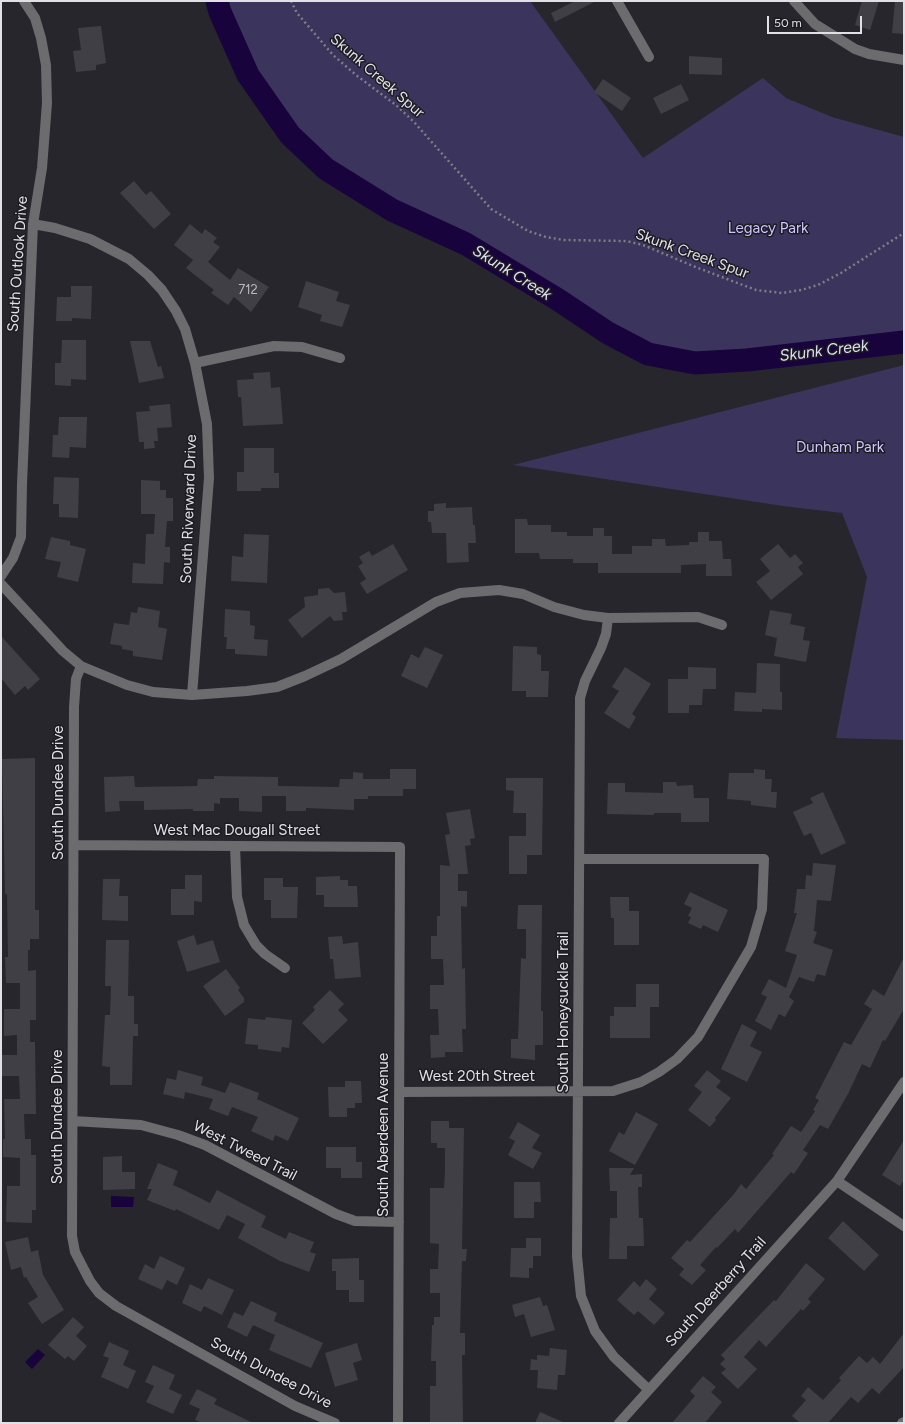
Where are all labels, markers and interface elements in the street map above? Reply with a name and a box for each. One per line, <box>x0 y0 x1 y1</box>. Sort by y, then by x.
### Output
scale bar <box>769 8 864 34</box>
text: 50 m <box>774 16 802 30</box>
street label: Skunk Creek Spur <box>326 30 428 122</box>
street label: South Outlook Drive <box>4 196 32 332</box>
park label: Legacy Park <box>728 220 808 238</box>
street label: Skunk Creek Spur <box>633 225 751 283</box>
water label: Skunk Creek <box>469 241 555 305</box>
house number: 712 <box>238 282 258 298</box>
water label: Skunk Creek <box>778 336 870 366</box>
street label: South Riverward Drive <box>177 434 201 584</box>
park label: Dunham Park <box>796 439 884 457</box>
street label: South Dundee Drive <box>50 726 68 860</box>
street label: West Mac Dougall Street <box>154 822 320 840</box>
street label: South Honeysuckle Trail <box>555 931 573 1093</box>
street label: South Dundee Drive <box>49 1050 67 1184</box>
street label: South Aberdeen Avenue <box>375 1053 393 1217</box>
street label: West 20th Street <box>419 1068 535 1086</box>
street label: West Tweed Trail <box>190 1117 300 1185</box>
street label: South Deerberry Trail <box>662 1233 770 1351</box>
street label: South Dundee Drive <box>207 1333 335 1413</box>

